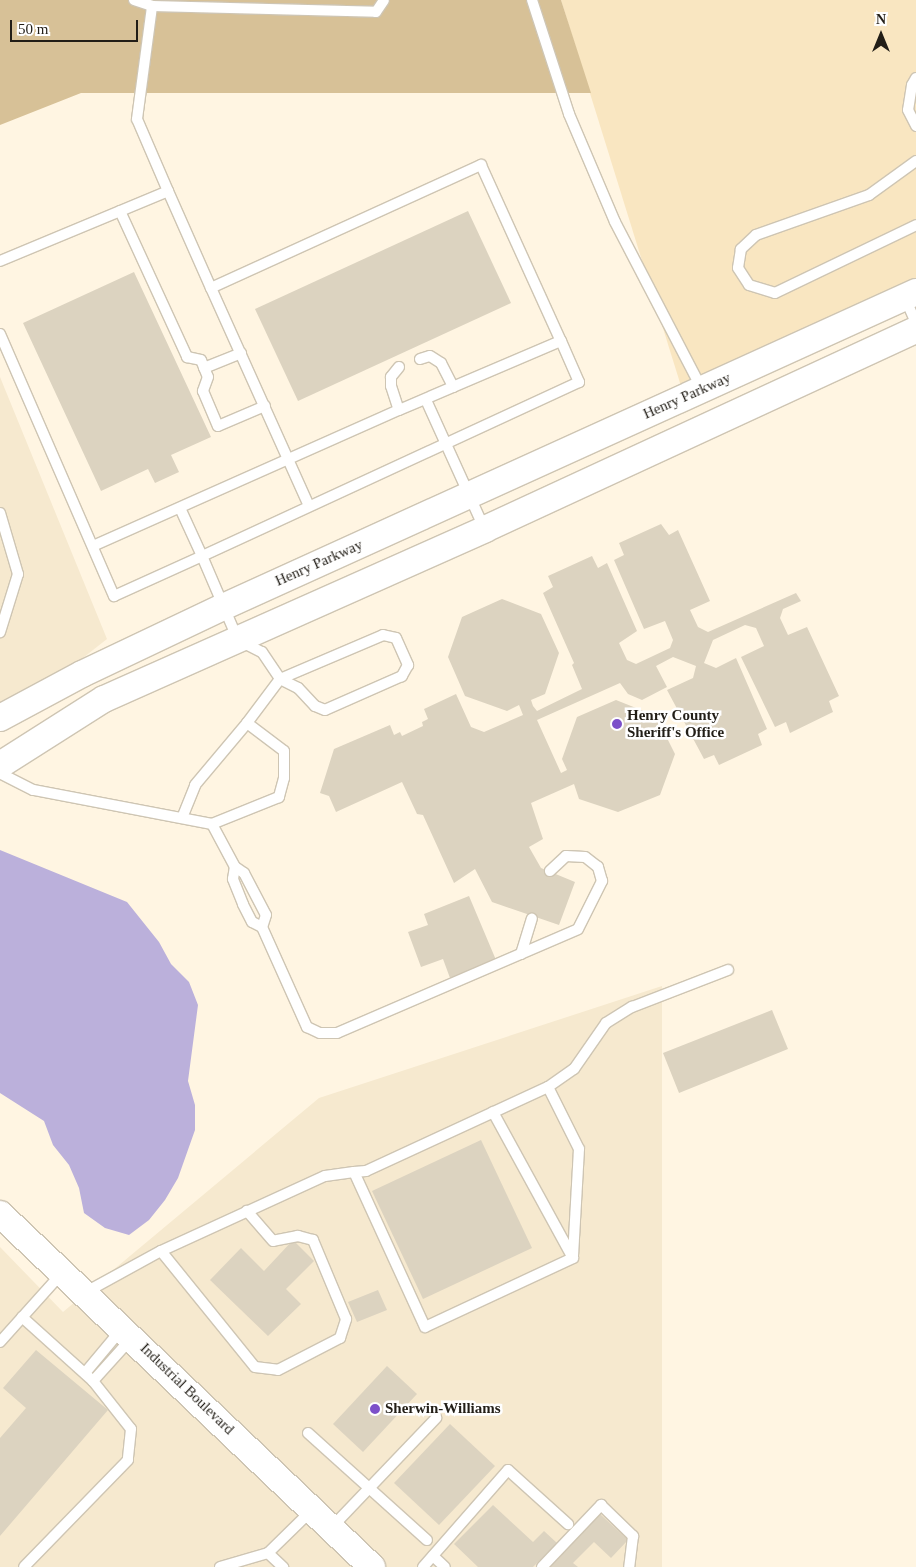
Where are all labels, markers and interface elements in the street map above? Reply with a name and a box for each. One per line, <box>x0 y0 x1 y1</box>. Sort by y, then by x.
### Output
scale bar <box>12 10 140 42</box>
north arrow <box>856 10 906 60</box>
text: N <box>876 12 886 27</box>
text: 50 m <box>18 21 48 37</box>
street label: Henry Parkway <box>641 369 733 423</box>
street label: Henry Parkway <box>273 536 365 590</box>
place label: Henry County Sheriff's Office <box>627 706 724 741</box>
marker: Henry County Sheriff's Office <box>611 718 623 730</box>
street label: Industrial Boulevard <box>136 1340 238 1438</box>
place label: Sherwin-Williams <box>385 1400 501 1418</box>
marker: Sherwin-Williams <box>369 1403 381 1415</box>

